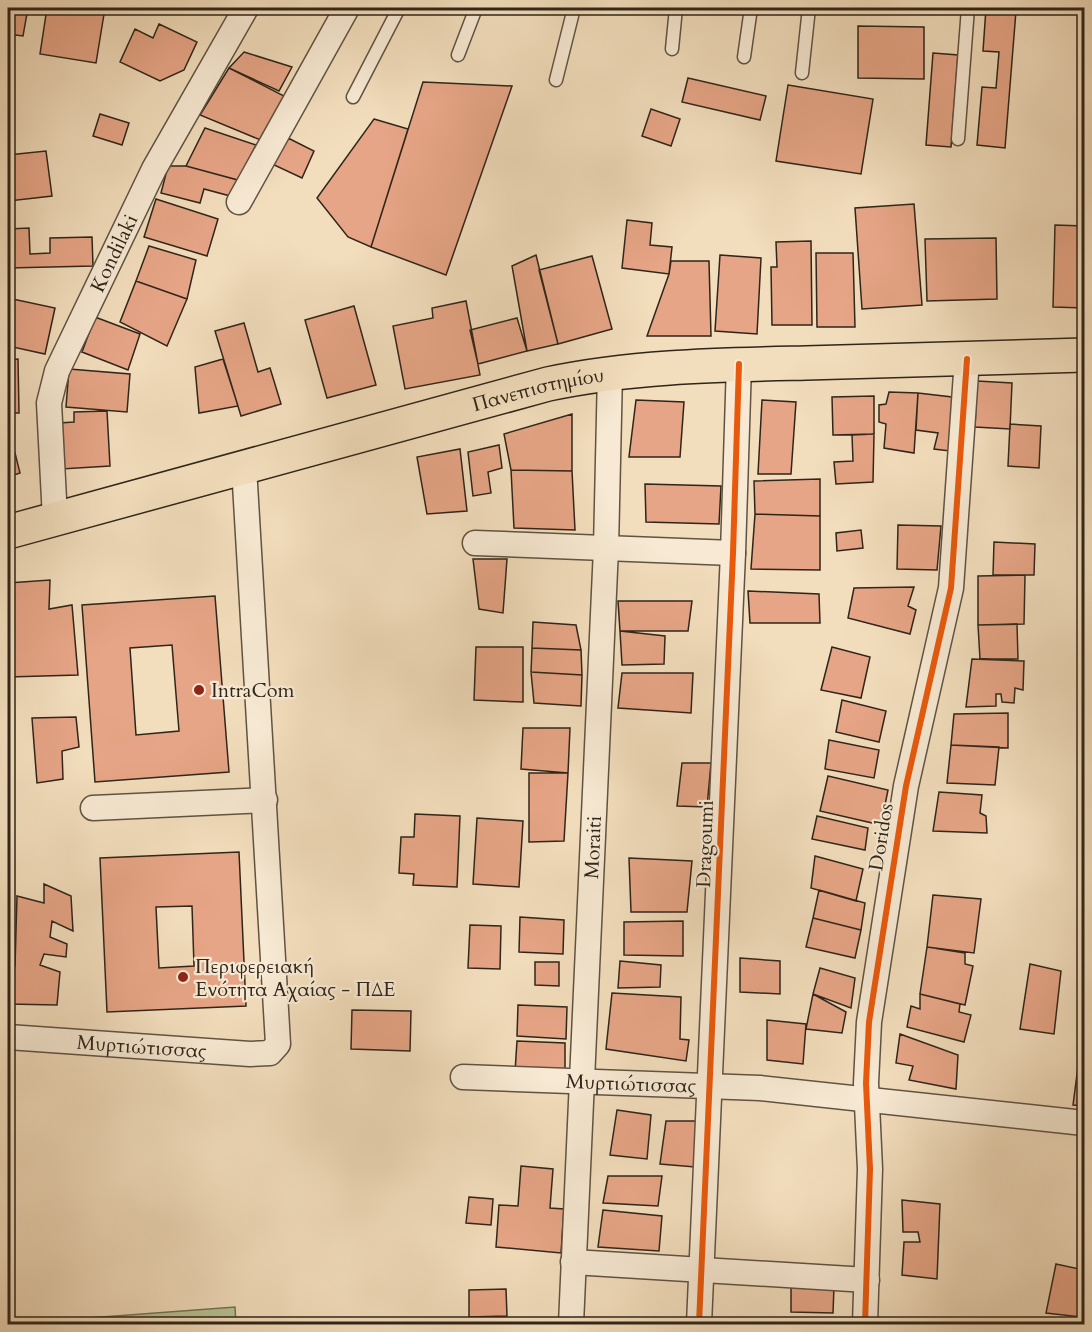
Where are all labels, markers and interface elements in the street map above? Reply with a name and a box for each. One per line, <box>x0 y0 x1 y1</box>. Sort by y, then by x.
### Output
street label: Kondilaki <box>83 209 144 296</box>
street label: Πανεπιστημίου <box>469 361 605 418</box>
place label: IntraCom <box>211 677 295 704</box>
marker: IntraCom <box>192 683 206 697</box>
street label: Dragoumi <box>690 799 720 888</box>
street label: Doridos <box>862 801 900 873</box>
street label: Moraiti <box>578 815 607 880</box>
place label: Περιφερειακή Ενότητα Αχαίας - ΠΔΕ <box>195 953 395 1003</box>
marker: Περιφερειακή Ενότητα Αχαίας - ΠΔΕ <box>176 970 190 984</box>
street label: Μυρτιώτισσας <box>76 1028 208 1064</box>
street label: Μυρτιώτισσας <box>565 1067 697 1099</box>

